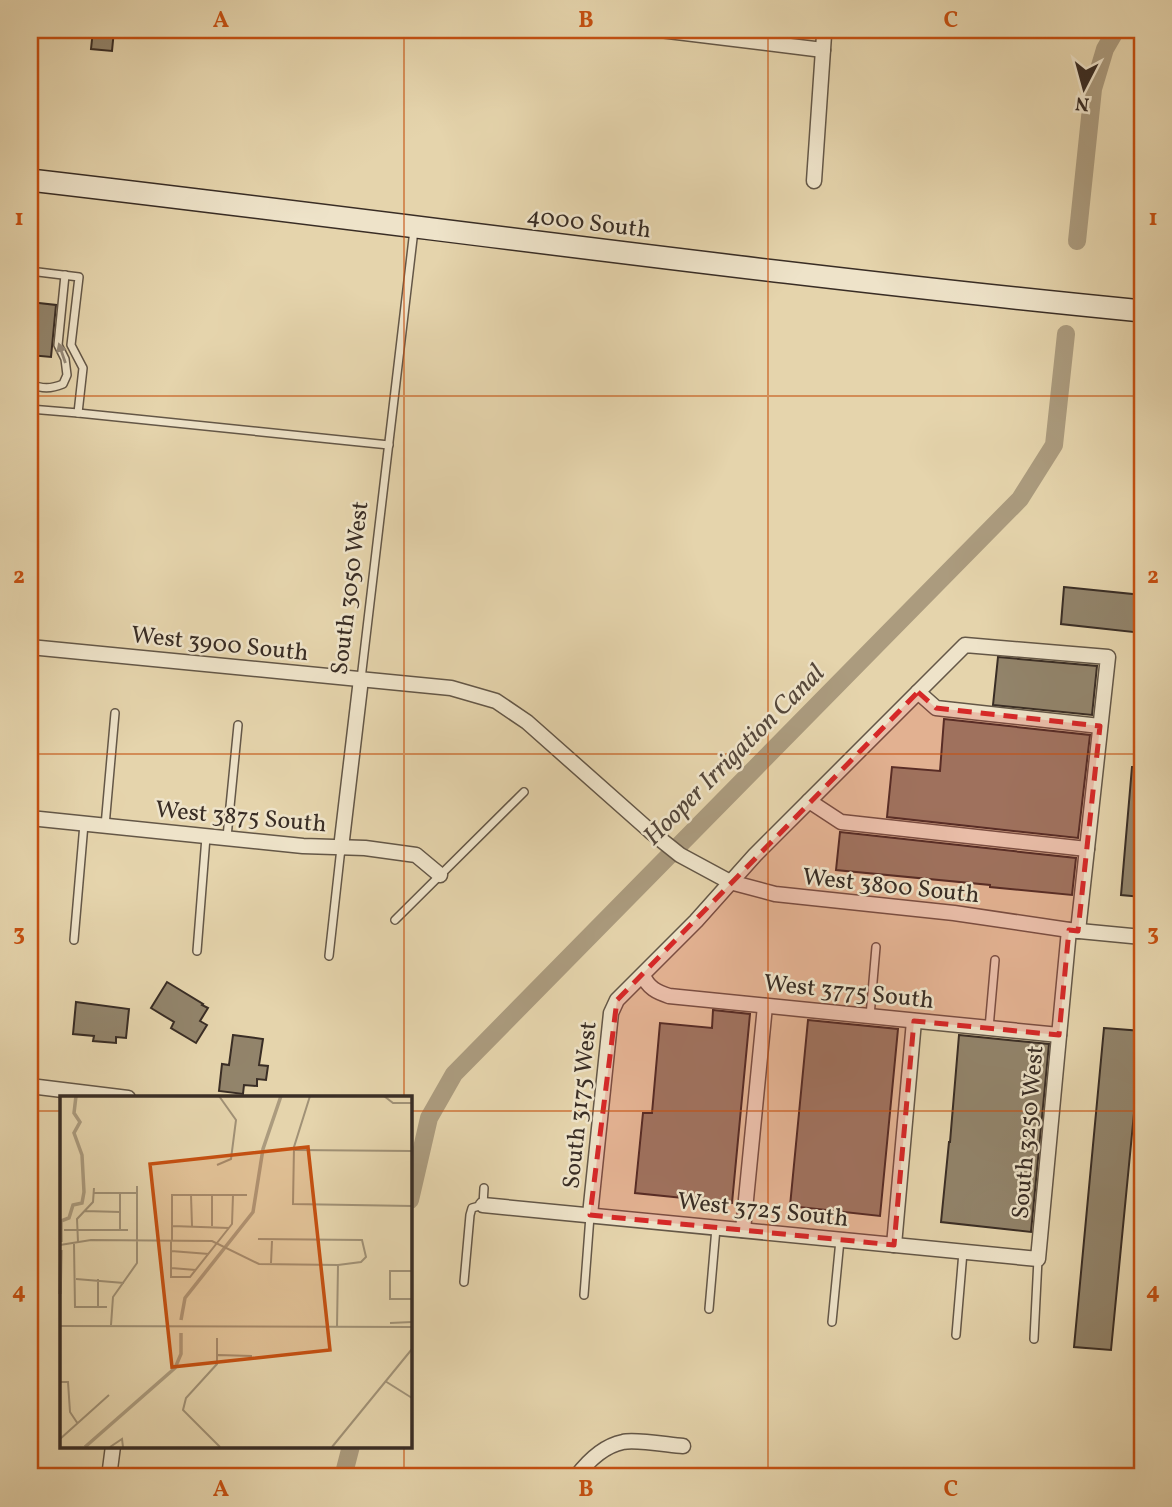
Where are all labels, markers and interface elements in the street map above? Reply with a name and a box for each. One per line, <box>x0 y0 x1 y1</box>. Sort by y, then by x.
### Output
text: A <box>213 5 229 37</box>
text: B <box>578 5 594 37</box>
text: C <box>944 5 958 37</box>
north arrow <box>1050 52 1120 122</box>
text: N <box>1074 89 1091 117</box>
street label: 4000 South <box>525 199 653 248</box>
text: 1 <box>14 203 24 235</box>
text: 1 <box>1148 203 1158 235</box>
one-way arrow <box>56 342 67 363</box>
street label: South 3050 West <box>323 499 379 677</box>
text: 2 <box>13 561 25 593</box>
text: 2 <box>1147 561 1159 593</box>
street label: West 3900 South <box>129 619 310 671</box>
water label: Hooper Irrigation Canal <box>636 656 834 854</box>
street label: West 3875 South <box>154 794 328 842</box>
street label: West 3800 South <box>801 861 981 913</box>
text: 3 <box>13 918 25 950</box>
text: 3 <box>1147 918 1159 950</box>
street label: West 3775 South <box>762 967 936 1019</box>
street label: South 3175 West <box>555 1020 607 1191</box>
street label: South 3250 West <box>1004 1044 1054 1220</box>
inset map <box>60 1096 411 1448</box>
street label: West 3725 South <box>675 1185 850 1237</box>
text: 4 <box>12 1276 26 1308</box>
text: 4 <box>1146 1276 1160 1308</box>
text: A <box>213 1474 229 1506</box>
text: B <box>578 1474 594 1506</box>
text: C <box>944 1474 958 1506</box>

